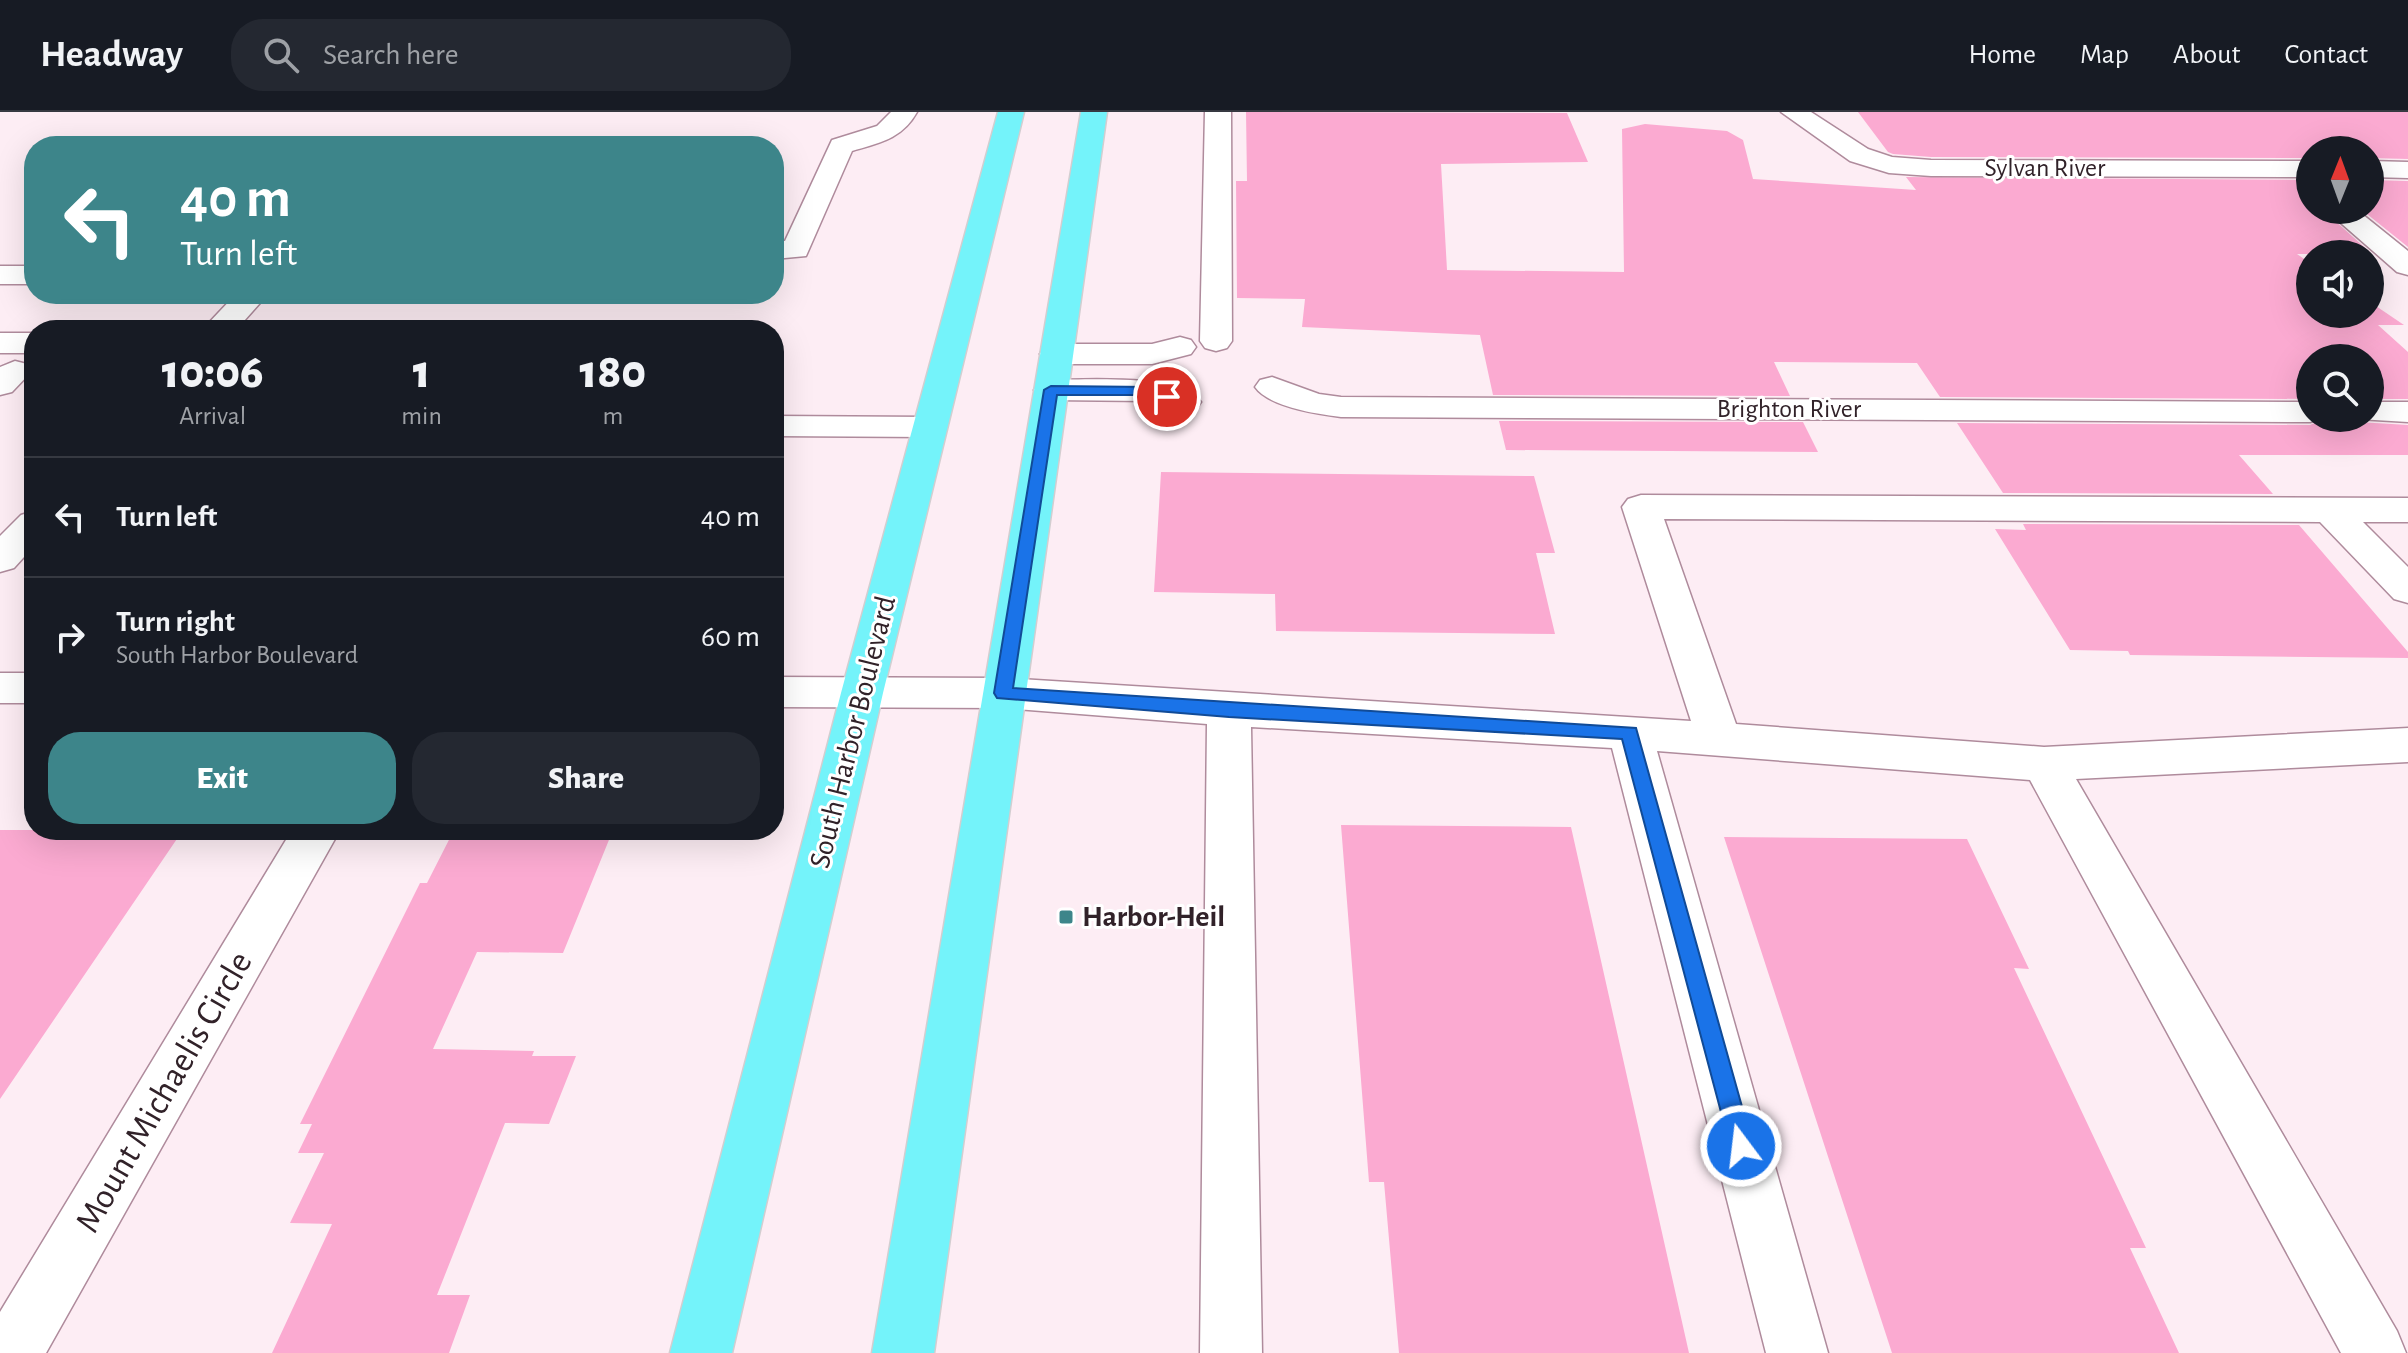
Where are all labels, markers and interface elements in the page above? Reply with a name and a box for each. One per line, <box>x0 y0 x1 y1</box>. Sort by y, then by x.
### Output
search box <box>231 19 791 91</box>
icon: search <box>259 33 303 77</box>
text: Headway <box>40 36 183 74</box>
text: Search here <box>323 40 459 70</box>
text: Home <box>1969 41 2036 69</box>
text: Map <box>2080 41 2129 69</box>
text: About <box>2173 41 2241 69</box>
text: Contact <box>2285 41 2368 69</box>
north arrow <box>2296 136 2384 224</box>
map controls <box>2296 136 2384 432</box>
street label: Sylvan River <box>1984 155 2106 181</box>
icon: left <box>48 168 152 272</box>
text: 40 m <box>180 171 291 227</box>
text: Turn left <box>180 236 297 272</box>
button: sound <box>2296 240 2384 328</box>
button: search <box>2296 344 2384 432</box>
text: 10:06 <box>162 349 264 397</box>
text: 1 <box>413 349 430 397</box>
text: 180 <box>580 349 646 397</box>
pin <box>1133 363 1201 431</box>
icon: arrive <box>1145 375 1189 419</box>
street label: Brighton River <box>1717 396 1862 422</box>
text: Arrival <box>179 403 246 429</box>
text: min <box>401 403 442 429</box>
text: m <box>602 403 623 429</box>
icon: left <box>48 495 92 539</box>
text: Turn left <box>116 502 217 532</box>
text: 40 m <box>701 502 760 532</box>
street label: South Harbor Boulevard <box>805 593 901 871</box>
text: Turn right <box>116 607 235 637</box>
icon: right <box>48 615 92 659</box>
text: 60 m <box>701 622 760 652</box>
text: South Harbor Boulevard <box>116 642 358 668</box>
button: Exit <box>48 732 396 824</box>
button: Share <box>412 732 760 824</box>
place label: Harbor-Heil <box>1082 902 1225 932</box>
marker: Harbor-Heil <box>1057 908 1075 926</box>
street label: Mount Michaelis Circle <box>69 946 259 1238</box>
position arrow <box>1699 1104 1783 1188</box>

